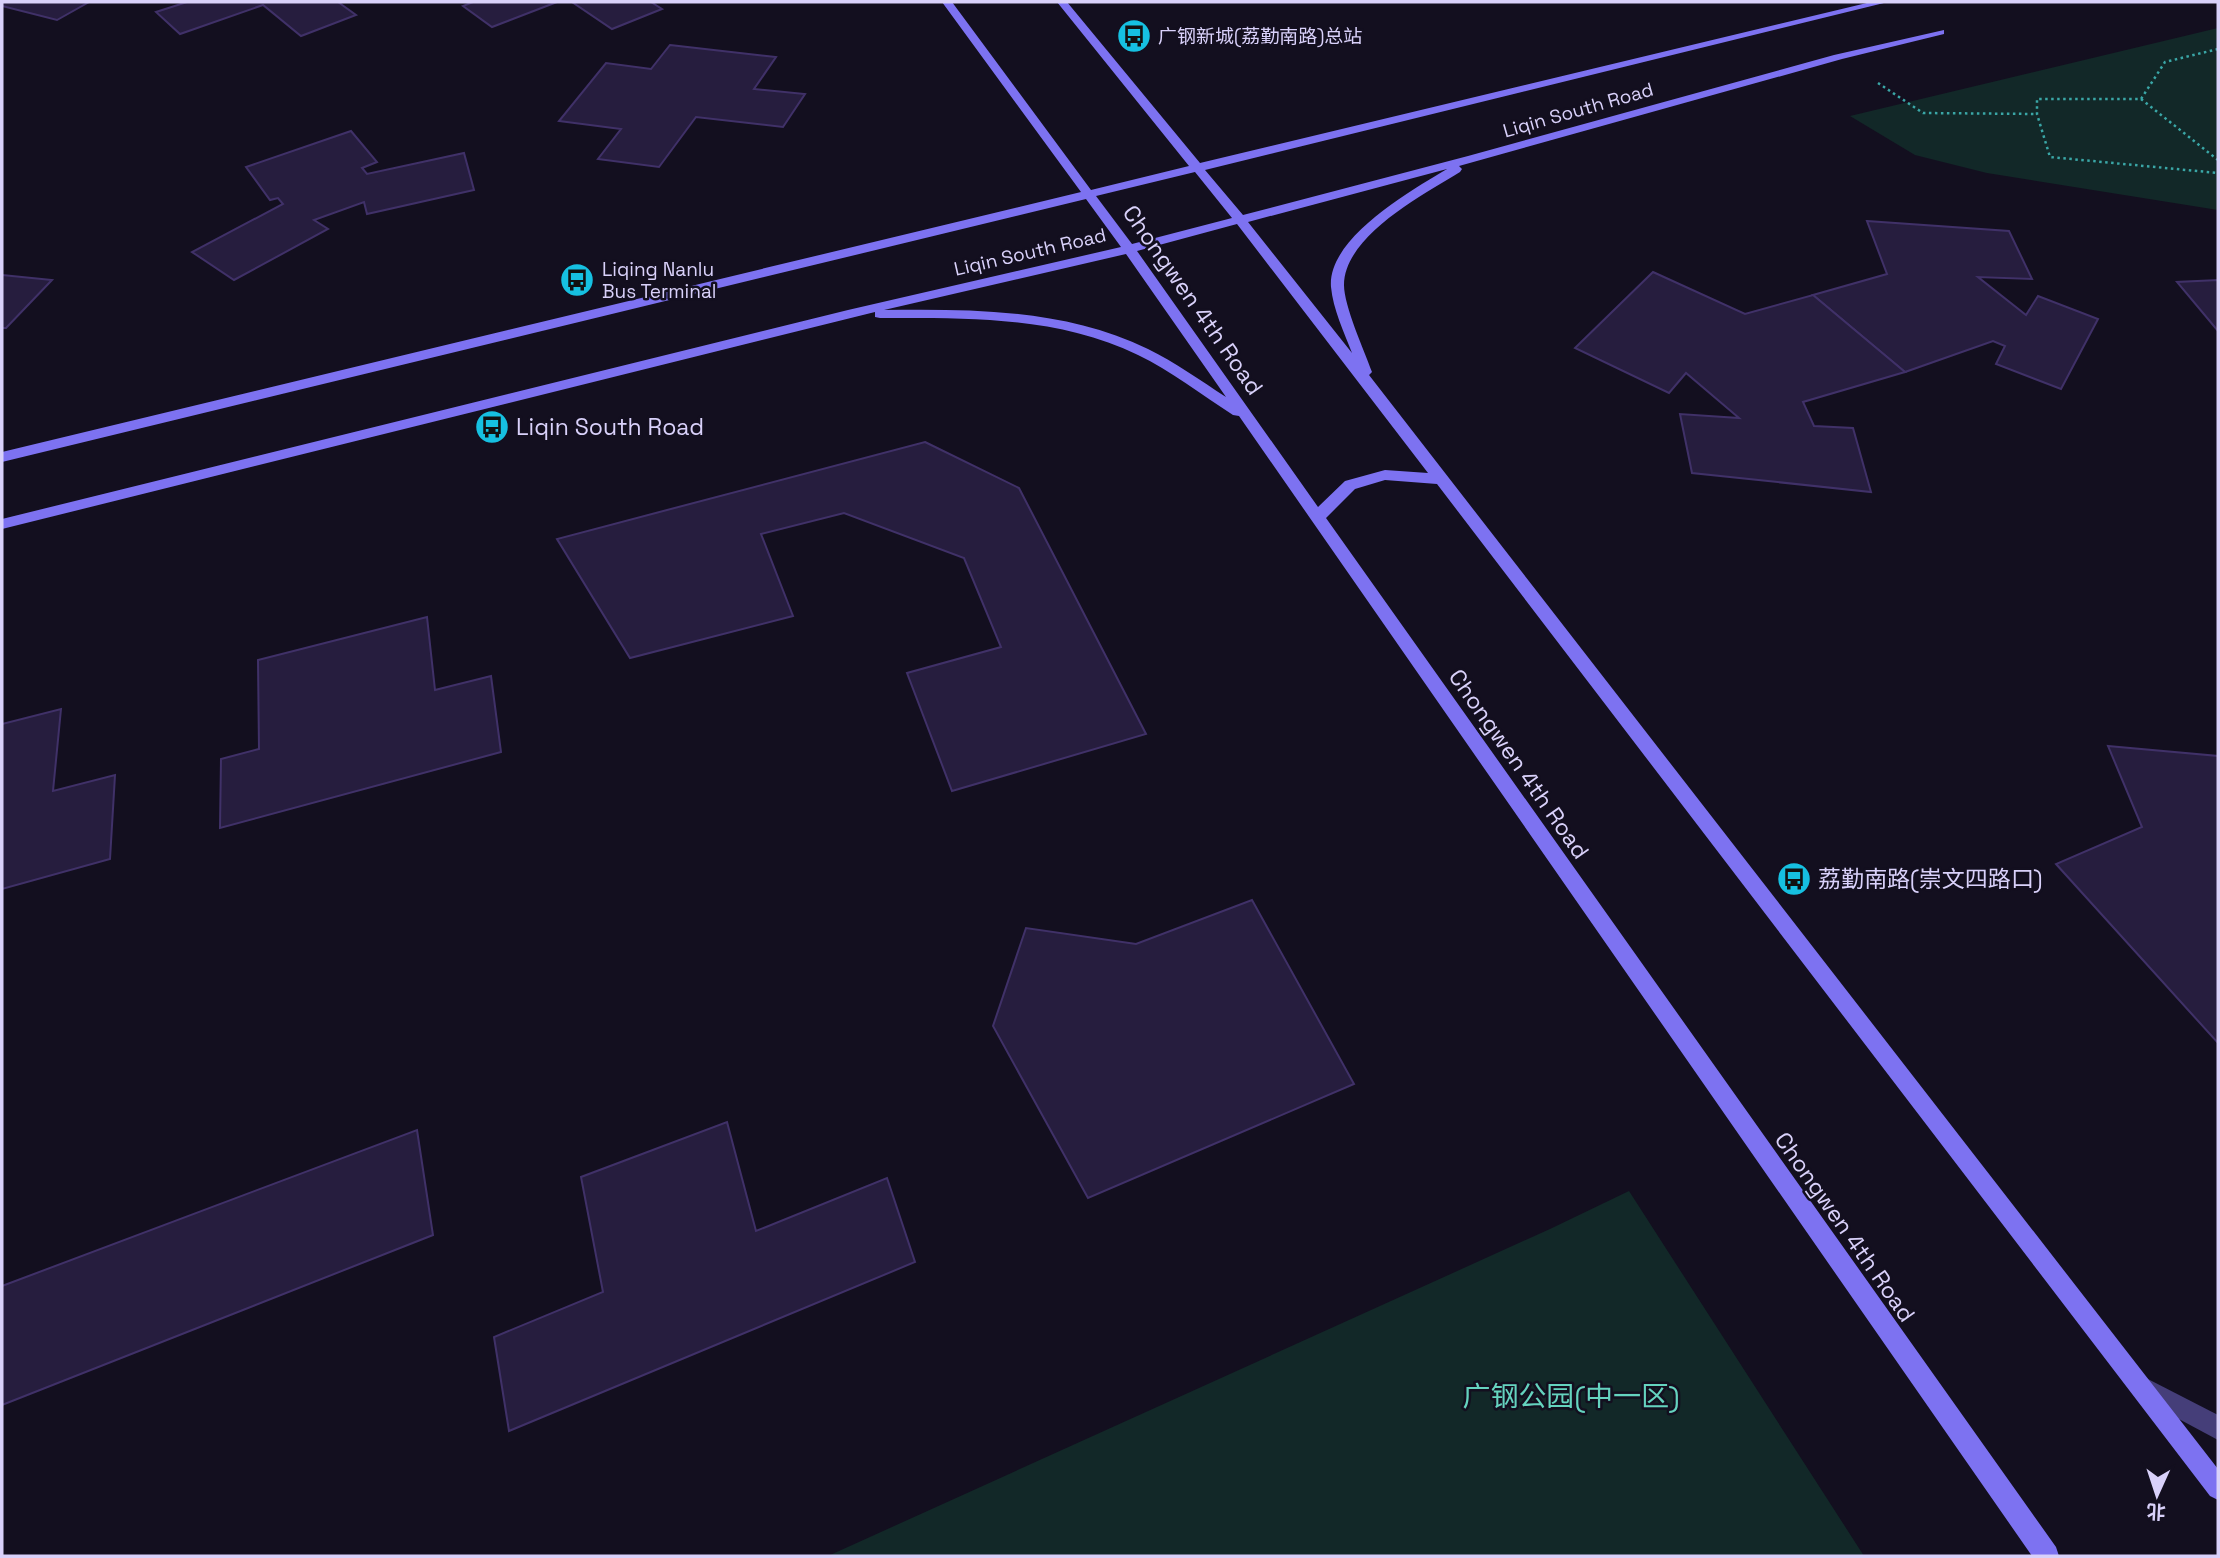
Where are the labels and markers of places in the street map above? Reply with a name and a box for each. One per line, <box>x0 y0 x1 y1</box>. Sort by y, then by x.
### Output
bus stop icon: 广钢新城(荔勤南路)总站 <box>1115 17 1153 55</box>
place label: 广钢新城(荔勤南路)总站 <box>1158 24 1362 49</box>
place label: Liqing Nanlu Bus Terminal <box>602 257 717 304</box>
bus stop icon: Liqing Nanlu Bus Terminal <box>558 261 596 299</box>
bus stop icon: Liqin South Road <box>473 408 511 446</box>
place label: Liqin South Road <box>516 412 704 442</box>
bus stop icon: 荔勤南路(崇文四路口) <box>1775 860 1813 898</box>
place label: 荔勤南路(崇文四路口) <box>1818 864 2042 894</box>

